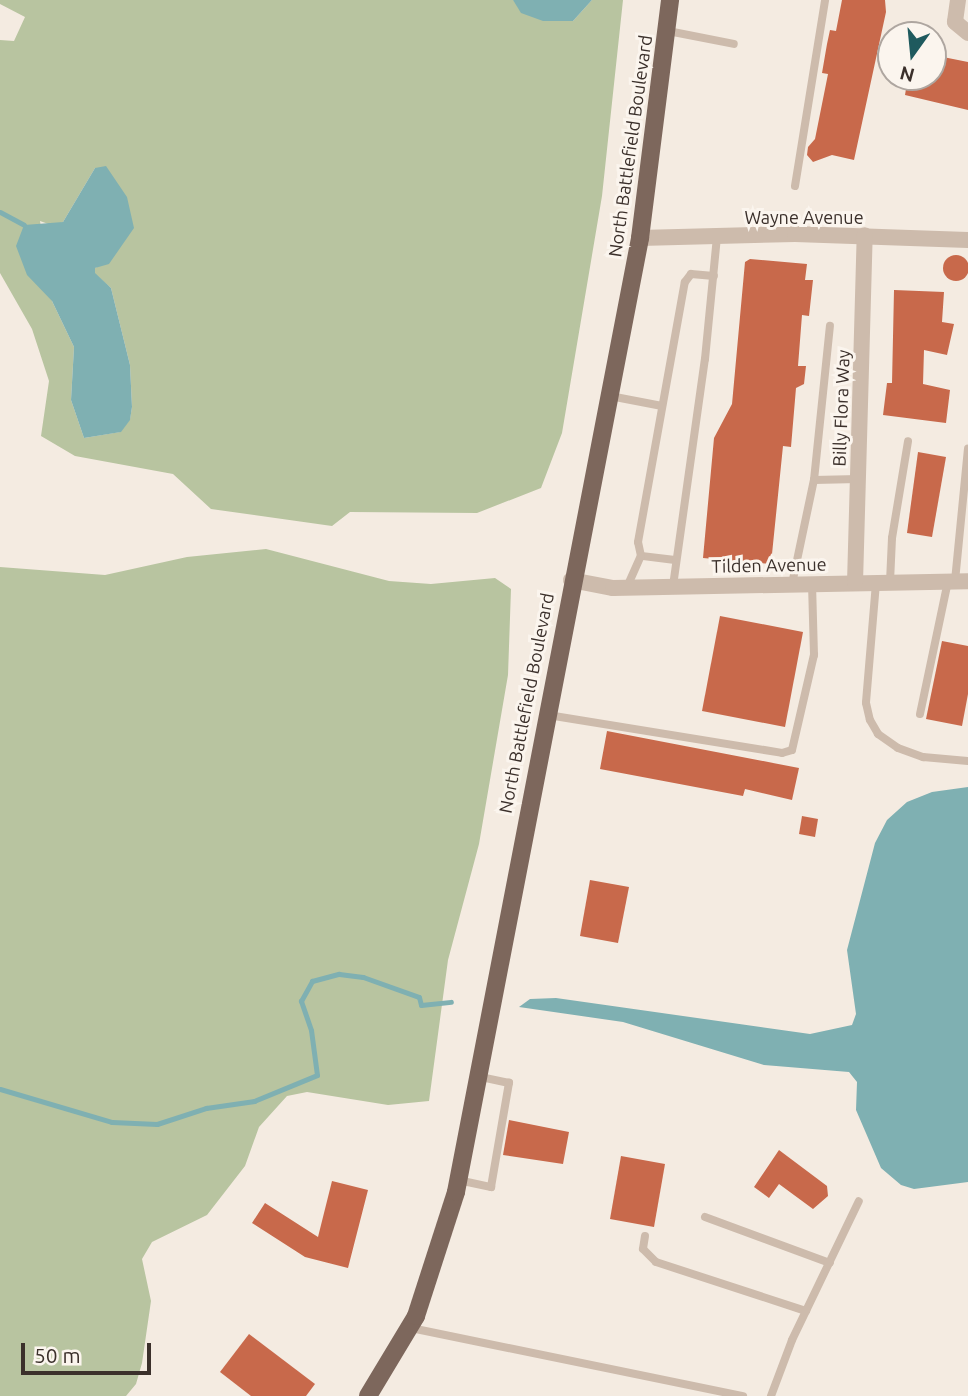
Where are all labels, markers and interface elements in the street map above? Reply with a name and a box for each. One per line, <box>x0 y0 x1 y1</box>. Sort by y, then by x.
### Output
north arrow <box>877 21 947 91</box>
street label: North Battlefield Boulevard <box>604 34 656 258</box>
text: N <box>897 62 917 87</box>
street label: Wayne Avenue <box>744 206 864 228</box>
street label: Billy Flora Way <box>828 349 854 467</box>
street label: Tilden Avenue <box>711 553 827 577</box>
street label: North Battlefield Boulevard <box>494 591 558 815</box>
scale bar <box>24 1330 154 1374</box>
text: 50 m <box>34 1343 81 1367</box>

